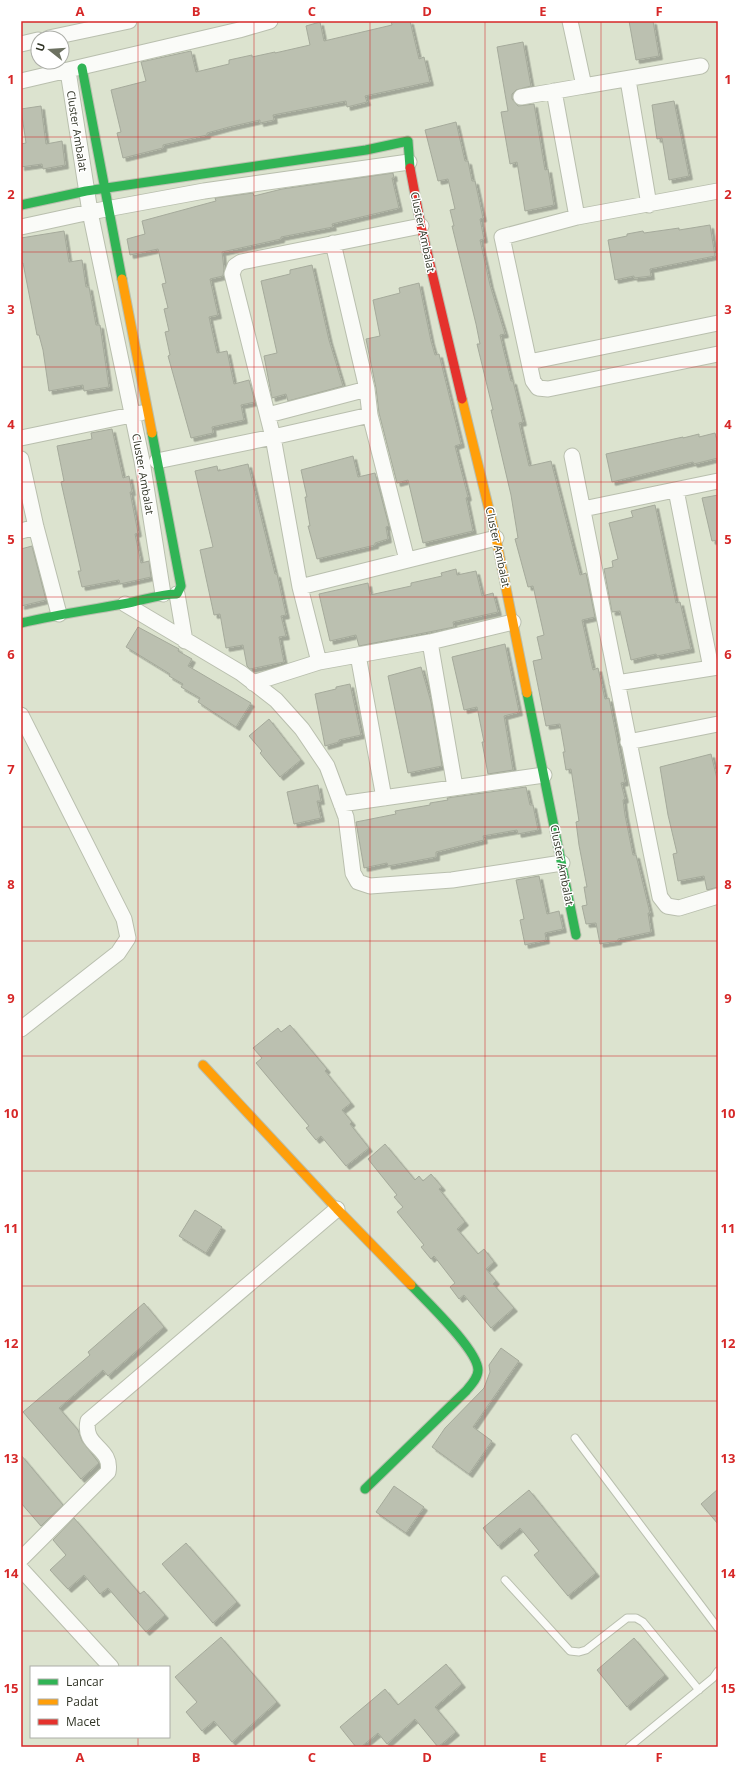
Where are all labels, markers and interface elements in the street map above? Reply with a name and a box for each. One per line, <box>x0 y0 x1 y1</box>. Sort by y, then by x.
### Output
text: A <box>76 2 85 20</box>
text: B <box>192 2 201 20</box>
text: C <box>308 2 316 20</box>
text: D <box>422 2 432 20</box>
text: E <box>539 2 547 20</box>
text: F <box>655 2 663 20</box>
north arrow <box>30 30 70 70</box>
text: U <box>32 41 48 53</box>
text: 1 <box>7 70 15 88</box>
text: 1 <box>724 70 732 88</box>
street label: Cluster Ambalat <box>64 89 91 173</box>
text: 2 <box>7 185 15 203</box>
text: 2 <box>724 185 732 203</box>
street label: Cluster Ambalat <box>408 190 439 274</box>
text: 3 <box>7 300 15 318</box>
text: 3 <box>724 300 732 318</box>
text: 4 <box>7 415 15 433</box>
text: 4 <box>724 415 732 433</box>
street label: Cluster Ambalat <box>129 432 158 516</box>
street label: Cluster Ambalat <box>483 505 514 589</box>
text: 5 <box>7 530 15 548</box>
text: 5 <box>724 530 732 548</box>
text: 6 <box>7 645 15 663</box>
text: 6 <box>724 645 732 663</box>
text: 7 <box>7 760 15 778</box>
text: 7 <box>724 760 732 778</box>
street label: Cluster Ambalat <box>547 823 578 907</box>
text: 8 <box>7 875 15 893</box>
text: 8 <box>724 875 732 893</box>
text: 9 <box>7 989 15 1007</box>
text: 9 <box>724 989 732 1007</box>
text: 10 <box>4 1104 18 1122</box>
text: 10 <box>721 1104 735 1122</box>
text: 11 <box>4 1219 18 1237</box>
text: 11 <box>721 1219 735 1237</box>
text: 12 <box>4 1334 19 1352</box>
text: 12 <box>721 1334 736 1352</box>
text: 13 <box>4 1449 18 1467</box>
text: 13 <box>721 1449 735 1467</box>
text: 14 <box>4 1564 19 1582</box>
text: 14 <box>721 1564 736 1582</box>
legend <box>30 1666 170 1738</box>
text: Lancar <box>66 1673 104 1690</box>
text: 15 <box>4 1679 18 1697</box>
text: 15 <box>721 1679 735 1697</box>
text: Padat <box>66 1693 98 1710</box>
text: Macet <box>66 1713 100 1730</box>
text: A <box>76 1748 85 1766</box>
text: B <box>192 1748 201 1766</box>
text: C <box>308 1748 316 1766</box>
text: D <box>422 1748 432 1766</box>
text: E <box>539 1748 547 1766</box>
text: F <box>655 1748 663 1766</box>

